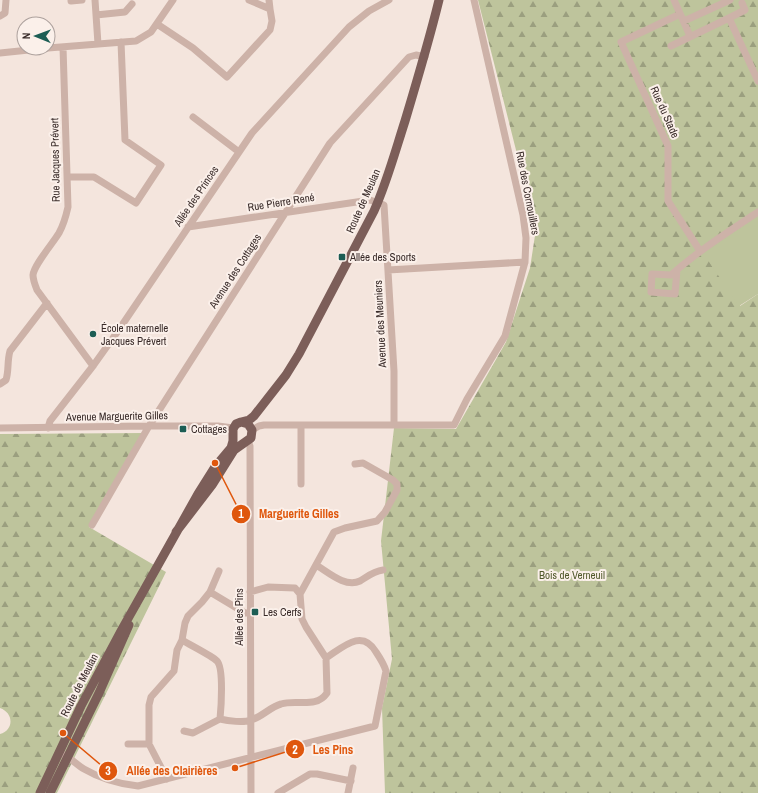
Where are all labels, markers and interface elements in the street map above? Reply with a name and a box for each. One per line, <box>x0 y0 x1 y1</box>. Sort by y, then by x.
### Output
north arrow <box>16 16 56 56</box>
text: N <box>19 32 33 39</box>
street label: Rue du Stade <box>647 84 683 140</box>
street label: Rue Jacques Prévert <box>47 117 63 202</box>
street label: Rue des Cornouillers <box>513 150 543 236</box>
street label: Allée des Princes <box>170 163 222 230</box>
street label: Route de Meulan <box>343 167 383 235</box>
street label: Rue Pierre René <box>246 190 316 214</box>
street label: Avenue des Cottages <box>205 231 265 312</box>
place label: Allée des Sports <box>349 250 416 264</box>
marker: Allée des Sports <box>337 252 347 262</box>
street label: Avenue des Meuniers <box>371 279 389 369</box>
place label: École maternelle Jacques Prévert <box>101 321 168 348</box>
marker: École maternelle Jacques Prévert <box>88 329 98 339</box>
street label: Avenue Marguerite Gilles <box>65 408 169 424</box>
place label: Cottages <box>191 422 228 436</box>
marker: Cottages <box>178 424 188 434</box>
callout: Marguerite Gilles <box>231 502 347 526</box>
text: 1 <box>238 506 244 522</box>
text: Marguerite Gilles <box>259 506 339 522</box>
park label: Bois de Verneuil <box>539 568 605 582</box>
street label: Allée des Pins <box>232 588 246 647</box>
place label: Les Cerfs <box>263 605 302 619</box>
marker: Les Cerfs <box>250 607 260 617</box>
street label: Route de Meulan <box>57 651 101 719</box>
callout: Les Pins <box>285 737 361 761</box>
text: 2 <box>292 742 298 758</box>
text: Les Pins <box>313 742 354 758</box>
callout: Allée des Clairières <box>98 759 225 783</box>
text: 3 <box>105 763 111 779</box>
text: Allée des Clairières <box>127 763 218 779</box>

